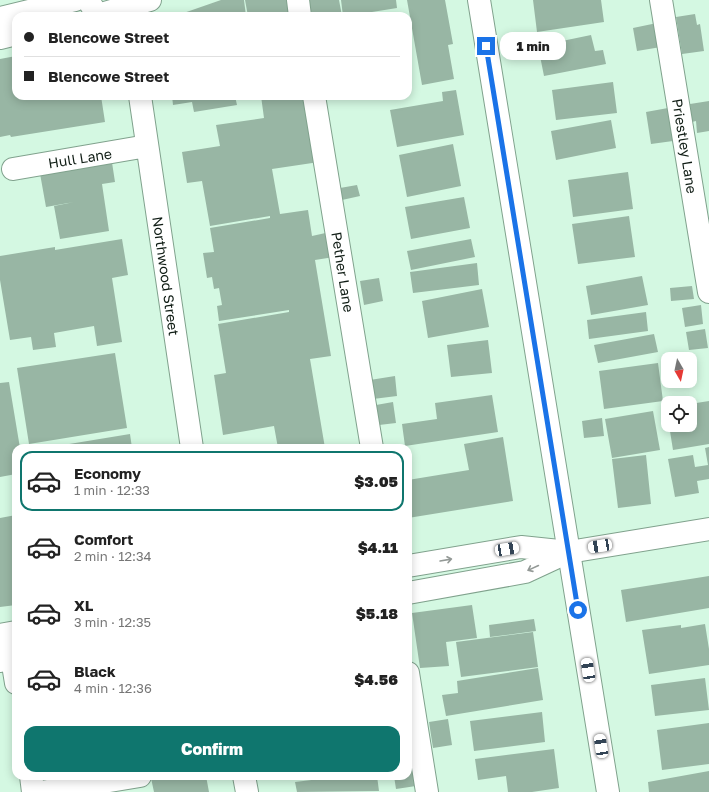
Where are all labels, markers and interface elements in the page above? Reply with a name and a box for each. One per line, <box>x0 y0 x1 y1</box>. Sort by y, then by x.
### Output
text: Blencowe Street <box>48 28 169 46</box>
callout: 1 min <box>500 32 566 60</box>
route end <box>477 37 495 55</box>
text: 1 min <box>516 38 550 54</box>
text: Blencowe Street <box>48 67 169 85</box>
street label: Priestley Lane <box>669 97 701 195</box>
street label: Hull Lane <box>47 145 113 171</box>
street label: Northwood Street <box>149 215 183 337</box>
street label: Pether Lane <box>328 231 358 313</box>
north arrow <box>661 352 697 388</box>
map controls <box>661 352 697 432</box>
button: locate <box>661 396 697 432</box>
icon: car <box>26 463 62 499</box>
text: Economy <box>74 464 141 482</box>
text: $3.05 <box>354 472 398 490</box>
text: 1 min · 12:33 <box>74 482 150 498</box>
icon: car <box>26 529 62 565</box>
text: Comfort <box>74 530 133 548</box>
text: $4.11 <box>358 538 398 556</box>
car <box>587 538 613 554</box>
car <box>494 541 520 557</box>
text: 2 min · 12:34 <box>74 548 151 564</box>
one-way arrow <box>440 555 453 563</box>
one-way arrow <box>528 565 540 572</box>
icon: car <box>26 595 62 631</box>
text: XL <box>74 596 93 614</box>
route start <box>569 601 587 619</box>
text: $5.18 <box>356 604 398 622</box>
text: 3 min · 12:35 <box>74 614 151 630</box>
car <box>580 657 596 683</box>
icon: car <box>26 661 62 697</box>
text: Black <box>74 662 116 680</box>
text: $4.56 <box>354 670 398 688</box>
text: 4 min · 12:36 <box>74 680 152 696</box>
button: Confirm <box>24 726 400 772</box>
car <box>593 733 609 759</box>

